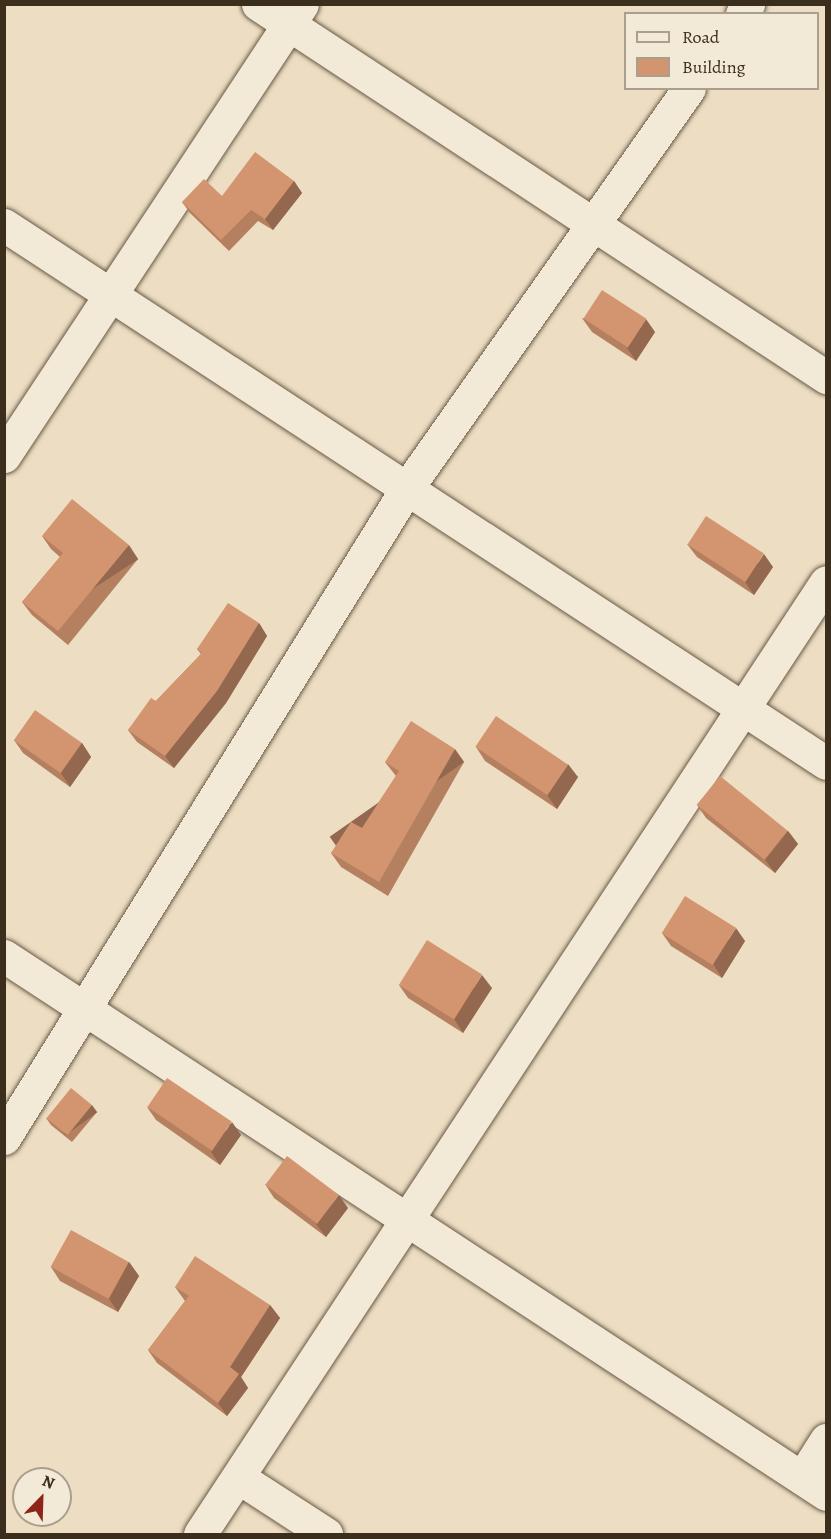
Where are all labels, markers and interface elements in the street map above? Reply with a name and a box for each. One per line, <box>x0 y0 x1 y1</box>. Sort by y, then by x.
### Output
legend <box>624 12 819 90</box>
text: Road <box>682 25 719 49</box>
text: Building <box>682 55 746 79</box>
north arrow <box>12 1467 72 1527</box>
text: N <box>39 1470 58 1495</box>

